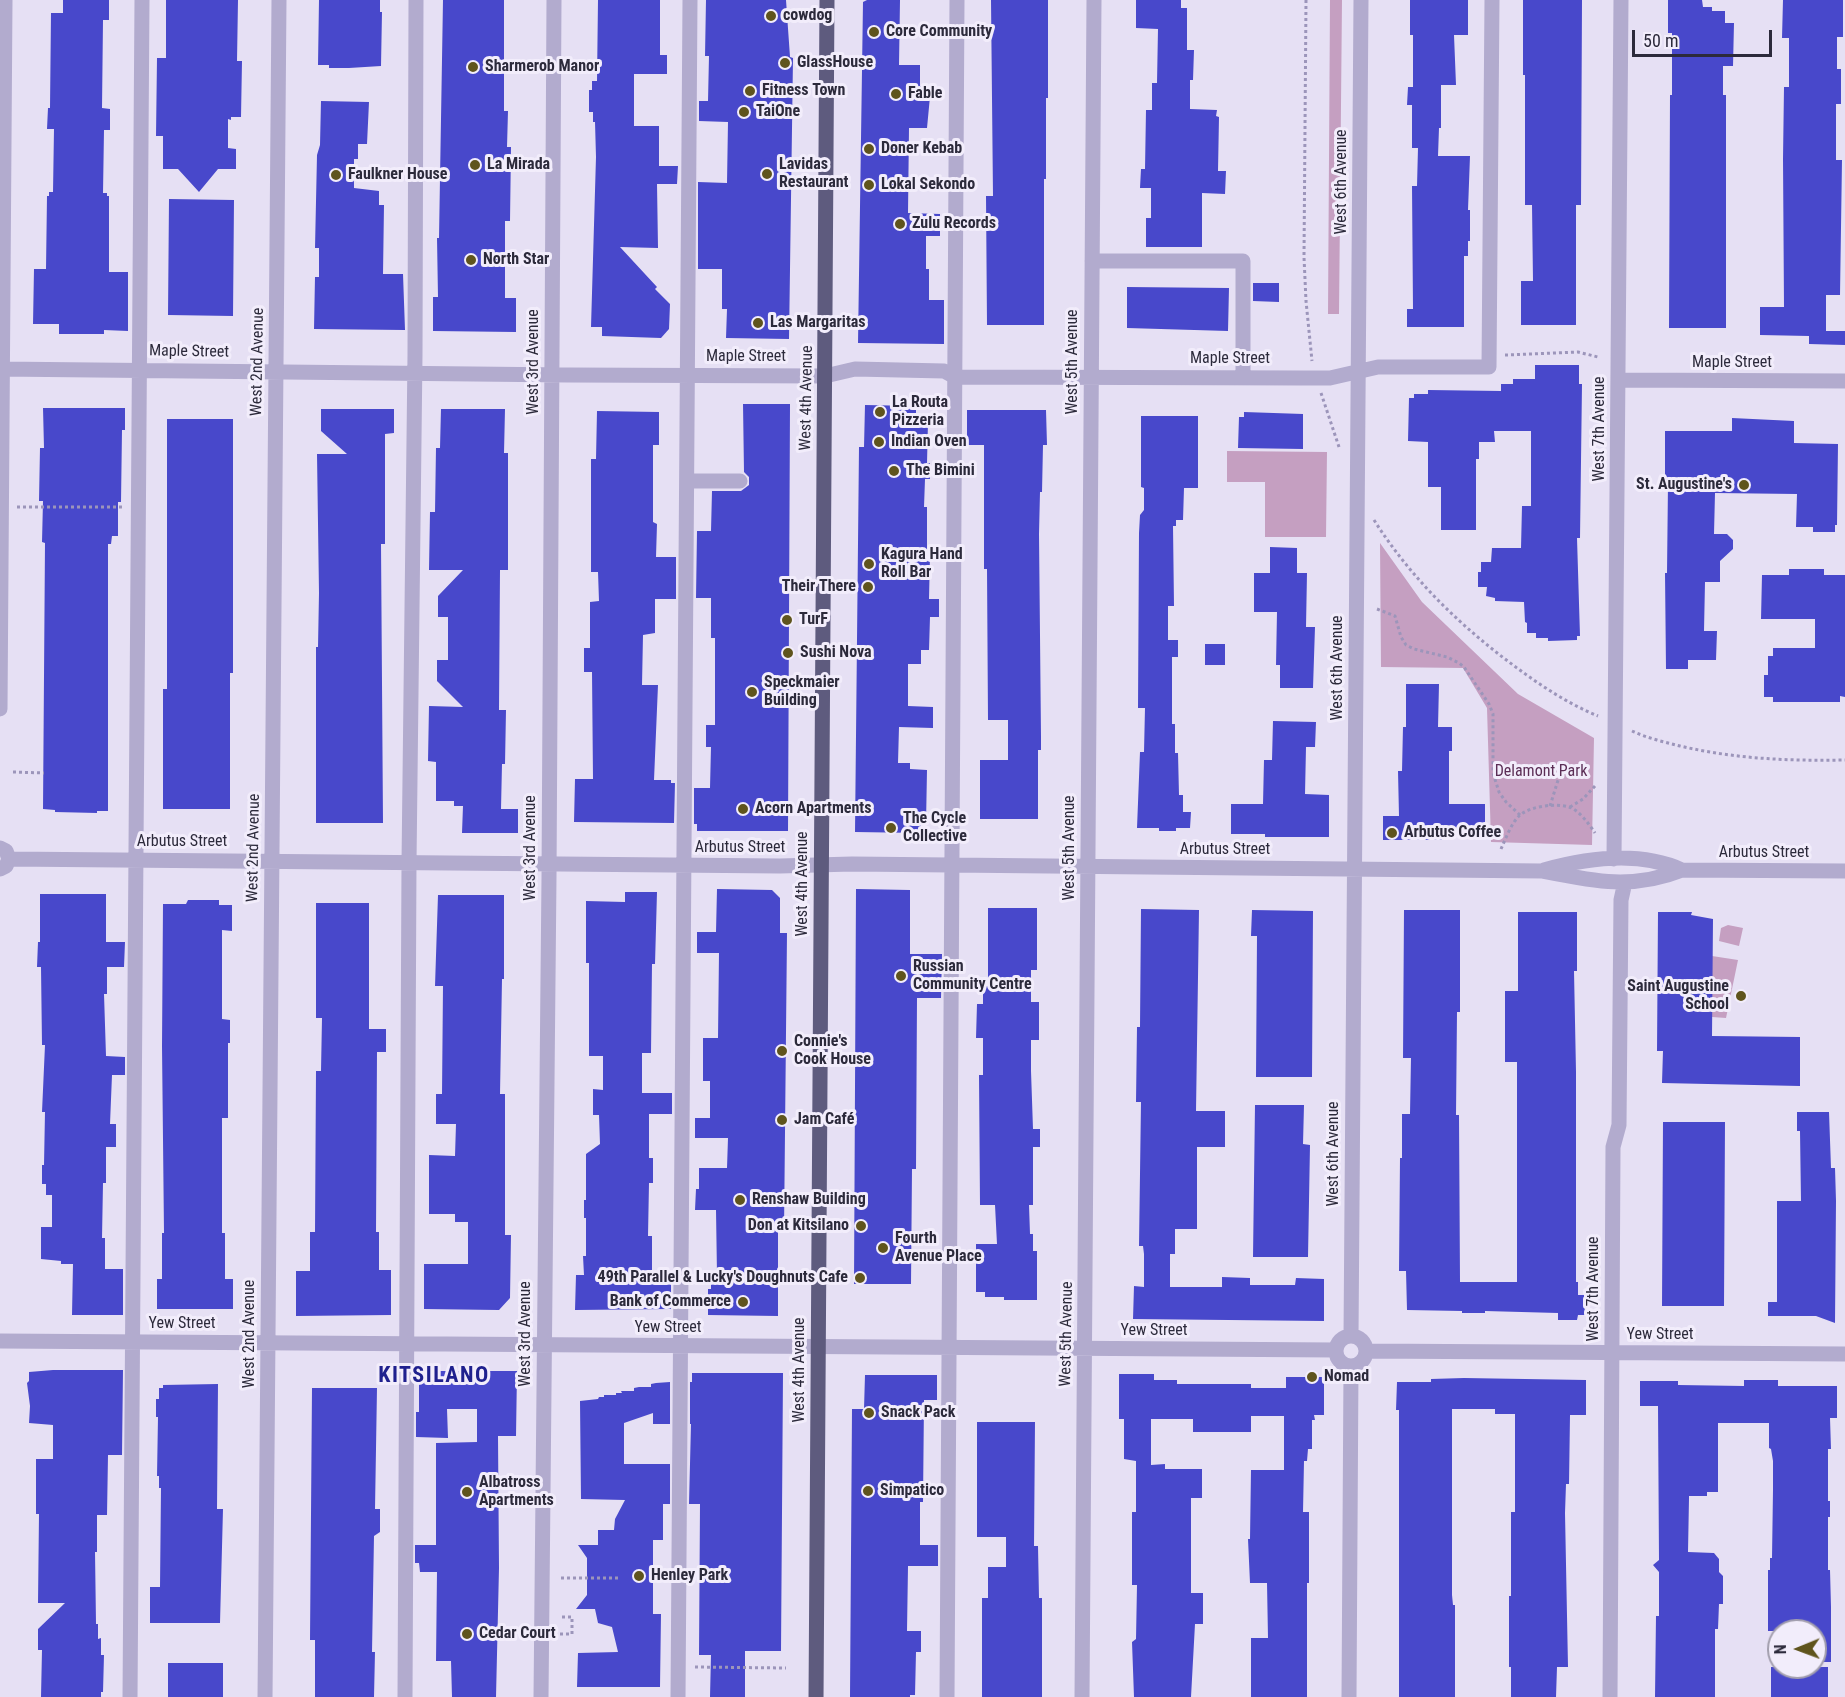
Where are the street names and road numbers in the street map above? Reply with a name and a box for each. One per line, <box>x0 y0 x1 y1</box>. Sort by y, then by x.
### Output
street label: West 6th Avenue <box>1332 129 1352 235</box>
street label: West 2nd Avenue <box>247 308 269 416</box>
street label: West 3rd Avenue <box>524 309 544 415</box>
street label: West 5th Avenue <box>1063 309 1083 415</box>
street label: Maple Street <box>149 342 229 362</box>
street label: West 4th Avenue <box>796 345 818 451</box>
street label: Maple Street <box>706 347 786 367</box>
street label: Maple Street <box>1190 349 1270 369</box>
street label: Maple Street <box>1692 353 1772 373</box>
street label: West 7th Avenue <box>1590 376 1610 482</box>
street label: West 6th Avenue <box>1328 615 1348 721</box>
street label: West 2nd Avenue <box>243 794 265 902</box>
street label: West 3rd Avenue <box>521 795 541 901</box>
street label: West 5th Avenue <box>1060 795 1080 901</box>
street label: West 4th Avenue <box>793 831 813 937</box>
street label: Arbutus Street <box>137 832 227 852</box>
street label: Arbutus Street <box>695 838 785 858</box>
street label: Arbutus Street <box>1180 840 1270 860</box>
street label: Arbutus Street <box>1719 843 1809 863</box>
street label: West 6th Avenue <box>1324 1101 1344 1207</box>
street label: West 7th Avenue <box>1584 1236 1604 1342</box>
street label: West 2nd Avenue <box>240 1280 260 1388</box>
street label: West 3rd Avenue <box>516 1281 536 1387</box>
street label: West 5th Avenue <box>1056 1281 1078 1387</box>
street label: Yew Street <box>149 1314 215 1334</box>
street label: West 4th Avenue <box>790 1317 810 1423</box>
street label: Yew Street <box>635 1318 701 1338</box>
street label: Yew Street <box>1121 1321 1187 1341</box>
street label: Yew Street <box>1627 1325 1693 1345</box>

